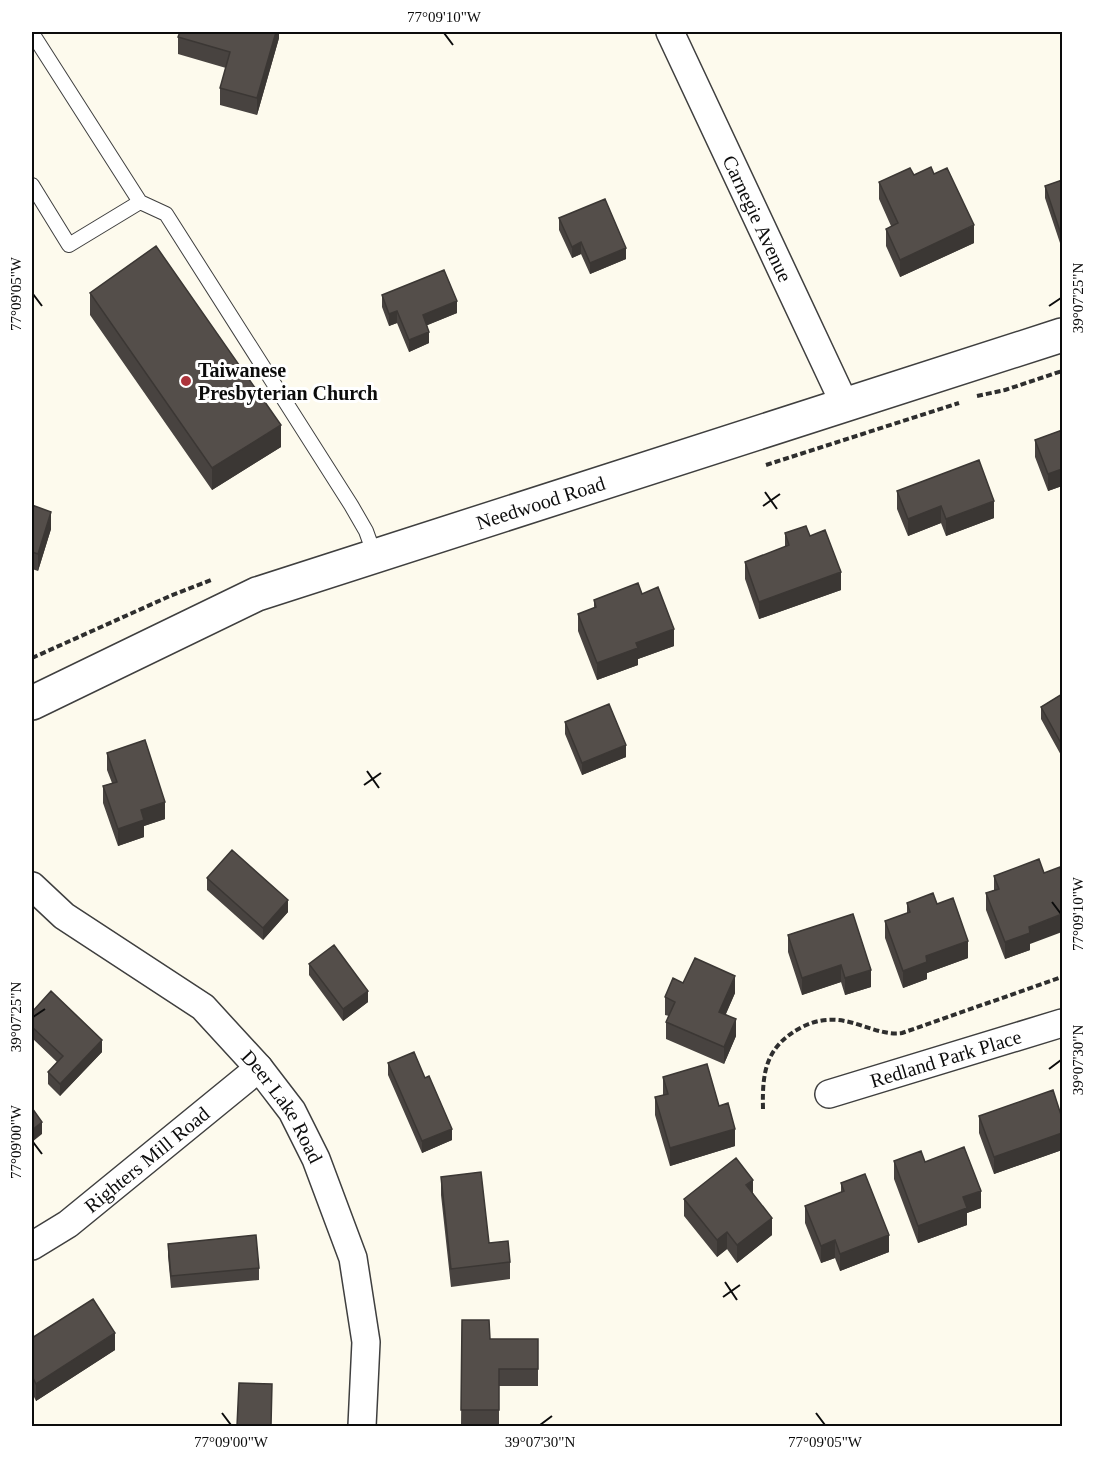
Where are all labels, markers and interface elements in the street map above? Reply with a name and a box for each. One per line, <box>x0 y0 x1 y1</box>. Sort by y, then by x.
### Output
text: 77°09'10"W <box>407 9 482 25</box>
street label: Carnegie Avenue <box>718 152 797 285</box>
text: 77°09'05"W <box>8 256 24 331</box>
text: 39°07'25"N <box>1070 263 1086 333</box>
place label: Taiwanese Presbyterian Church <box>198 359 378 405</box>
marker: Taiwanese Presbyterian Church <box>179 374 193 388</box>
street label: Needwood Road <box>474 472 608 534</box>
text: 77°09'10"W <box>1070 876 1086 951</box>
text: 39°07'25"N <box>8 982 24 1052</box>
street label: Redland Park Place <box>868 1025 1024 1092</box>
text: 39°07'30"N <box>1070 1025 1086 1095</box>
street label: Deer Lake Road <box>237 1046 327 1167</box>
street label: Righters Mill Road <box>80 1102 214 1217</box>
text: 77°09'00"W <box>8 1104 24 1179</box>
text: 77°09'00"W <box>194 1434 269 1450</box>
text: 39°07'30"N <box>505 1434 575 1450</box>
text: 77°09'05"W <box>788 1434 863 1450</box>

